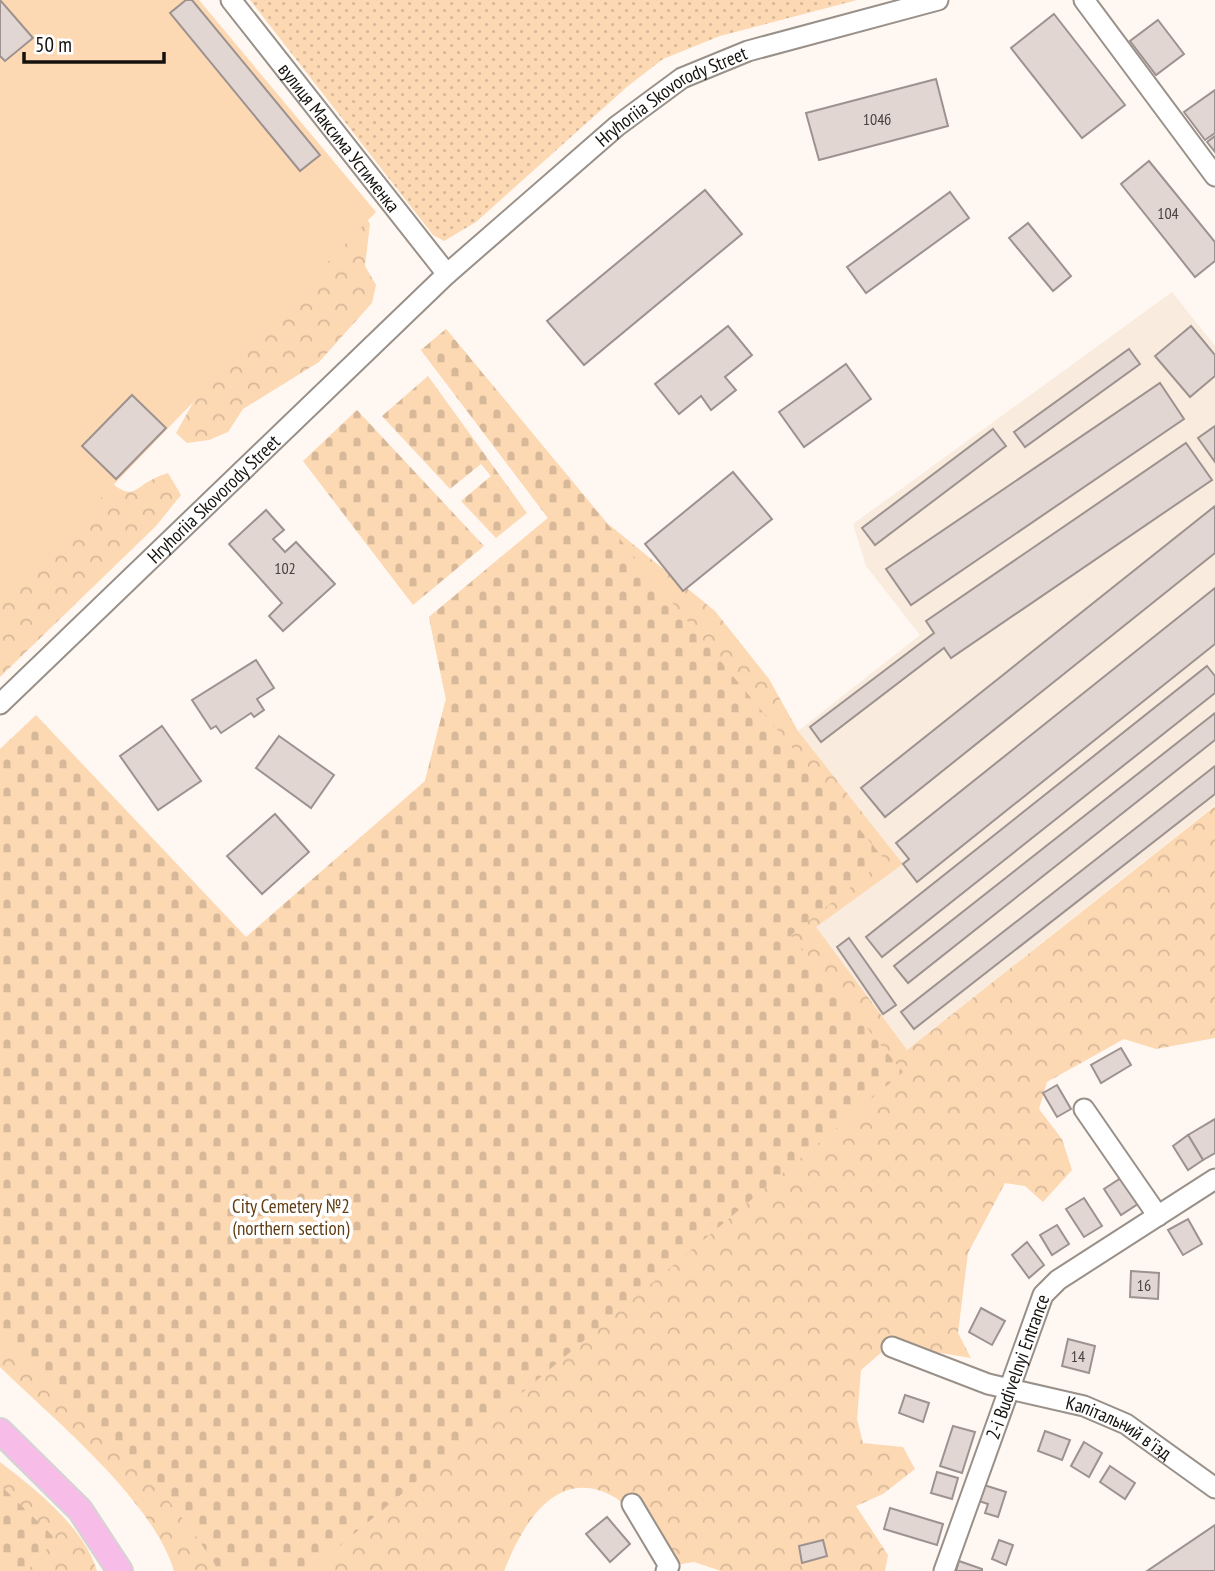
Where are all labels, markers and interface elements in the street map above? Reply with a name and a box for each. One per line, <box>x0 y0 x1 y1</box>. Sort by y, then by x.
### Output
scale bar <box>24 21 164 65</box>
text: 50 m <box>35 31 72 58</box>
street label: Hryhoriia Skovorody Street <box>590 40 751 152</box>
street label: вулиця Максима Устименка <box>273 58 405 217</box>
house number: 104б <box>863 109 891 129</box>
house number: 104 <box>1157 203 1179 223</box>
street label: Hryhoriia Skovorody Street <box>142 429 285 568</box>
house number: 102 <box>274 558 296 578</box>
park label: City Cemetery №2 (northern section) <box>232 1194 350 1240</box>
house number: 16 <box>1137 1275 1151 1295</box>
street label: 2-i Budivelnyi Entrance <box>980 1291 1054 1443</box>
house number: 14 <box>1071 1346 1085 1366</box>
street label: Капітальний в'їзд <box>1064 1390 1177 1465</box>

